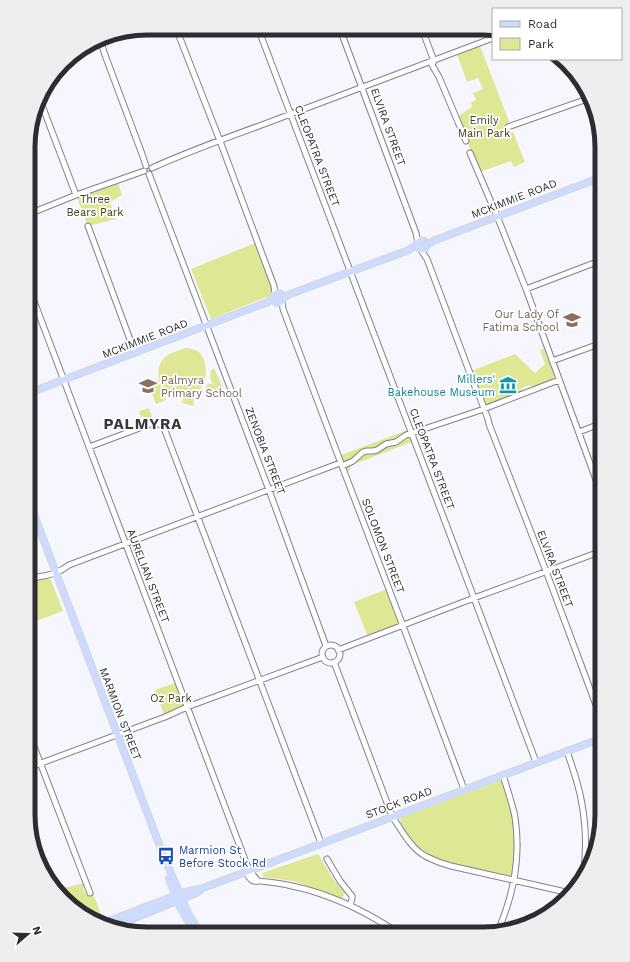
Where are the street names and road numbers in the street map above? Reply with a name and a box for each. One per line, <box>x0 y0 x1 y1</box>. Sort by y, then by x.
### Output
street label: ELVIRA STREET <box>368 86 408 168</box>
street label: CLEOPATRA STREET <box>292 103 342 209</box>
street label: MCKIMMIE ROAD <box>469 177 559 221</box>
street label: MCKIMMIE ROAD <box>100 317 190 361</box>
street label: ZENOBIA STREET <box>242 405 288 497</box>
street label: CLEOPATRA STREET <box>407 406 457 512</box>
street label: SOLOMON STREET <box>359 497 407 596</box>
street label: AURELIAN STREET <box>124 527 172 625</box>
street label: ELVIRA STREET <box>534 528 576 610</box>
street label: MARMION STREET <box>96 666 144 762</box>
street label: STOCK ROAD <box>364 784 434 822</box>

